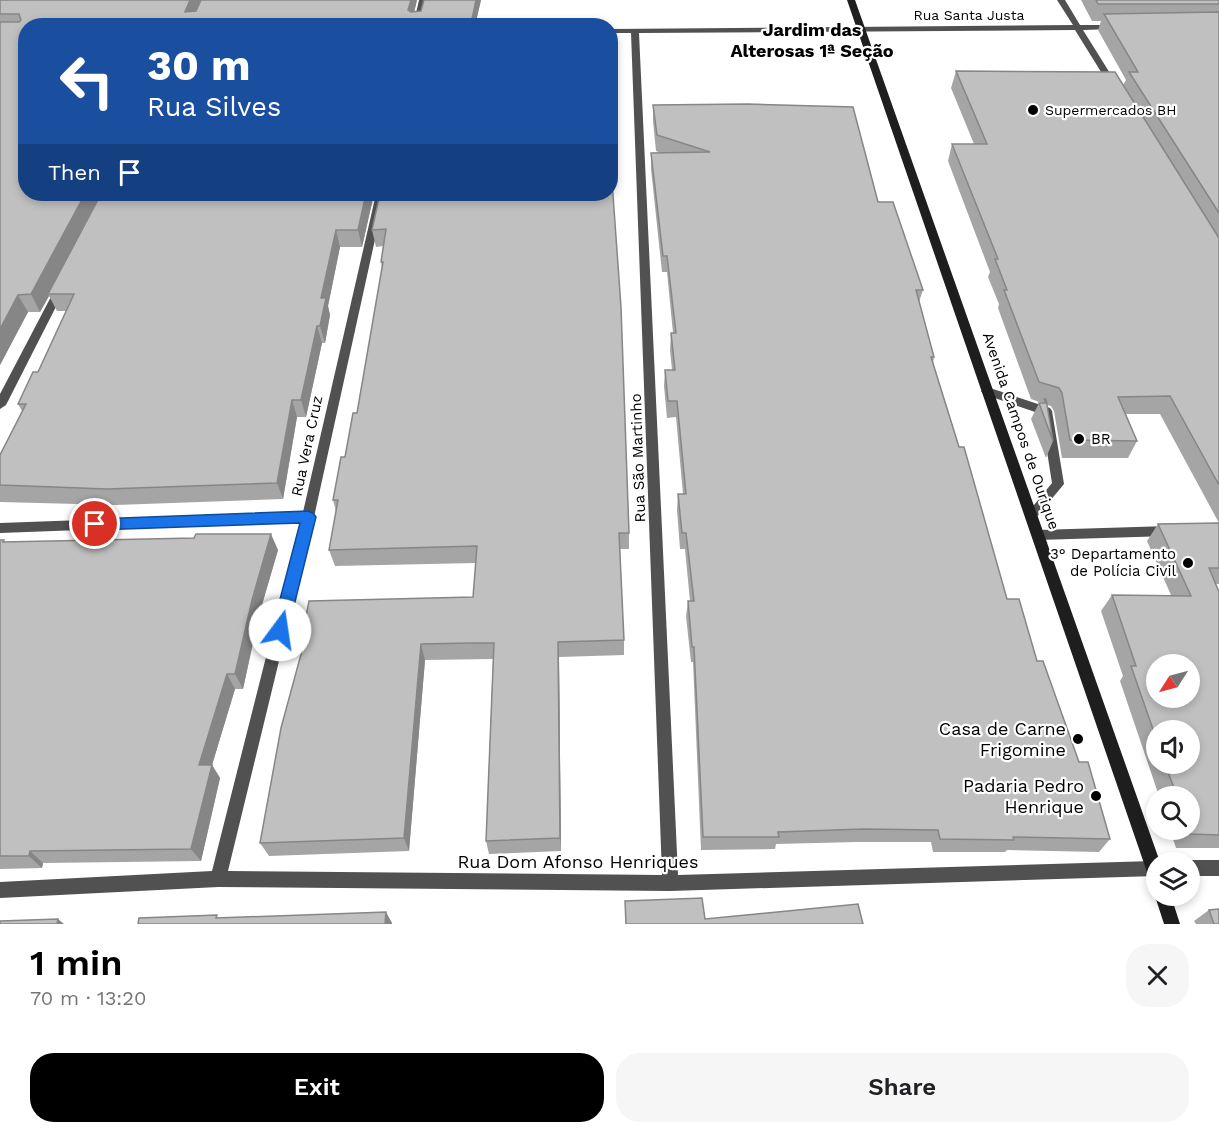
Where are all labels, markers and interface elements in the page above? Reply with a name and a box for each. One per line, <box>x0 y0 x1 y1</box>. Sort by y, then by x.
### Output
street label: Rua Santa Justa <box>913 7 1025 23</box>
district label: Jardim das Alterosas 1ª Seção <box>730 19 894 61</box>
text: 30 m <box>147 41 251 90</box>
icon: left <box>48 42 126 120</box>
text: Rua Silves <box>147 91 281 123</box>
place label: Supermercados BH <box>1045 102 1177 118</box>
marker: Supermercados BH <box>1026 103 1040 117</box>
icon: arrive <box>113 156 146 189</box>
text: Then <box>48 160 101 185</box>
street label: Avenida Campos de Ourique <box>979 330 1063 532</box>
street label: Rua São Martinho <box>627 393 649 523</box>
street label: Rua Vera Cruz <box>288 394 326 498</box>
place label: BR <box>1091 430 1111 448</box>
marker: BR <box>1072 432 1086 446</box>
pin <box>69 498 120 549</box>
icon: arrive <box>78 507 111 540</box>
place label: 3° Departamento de Polícia Civil <box>1050 545 1176 580</box>
marker: 3° Departamento de Polícia Civil <box>1181 556 1195 570</box>
position arrow <box>248 598 312 662</box>
north arrow <box>1146 654 1200 708</box>
map controls <box>1146 654 1200 906</box>
place label: Casa de Carne Frigomine <box>939 718 1066 760</box>
button: sound <box>1146 720 1200 774</box>
marker: Casa de Carne Frigomine <box>1071 732 1085 746</box>
place label: Padaria Pedro Henrique <box>963 775 1084 817</box>
button: search <box>1146 786 1200 840</box>
marker: Padaria Pedro Henrique <box>1089 789 1103 803</box>
street label: Rua Dom Afonso Henriques <box>458 851 698 872</box>
button: layers <box>1146 852 1200 906</box>
text: 1 min <box>30 942 122 984</box>
button: close <box>1126 944 1189 1007</box>
text: 70 m · 13:20 <box>30 986 146 1010</box>
button: Exit <box>30 1053 604 1122</box>
button: Share <box>616 1053 1189 1122</box>

